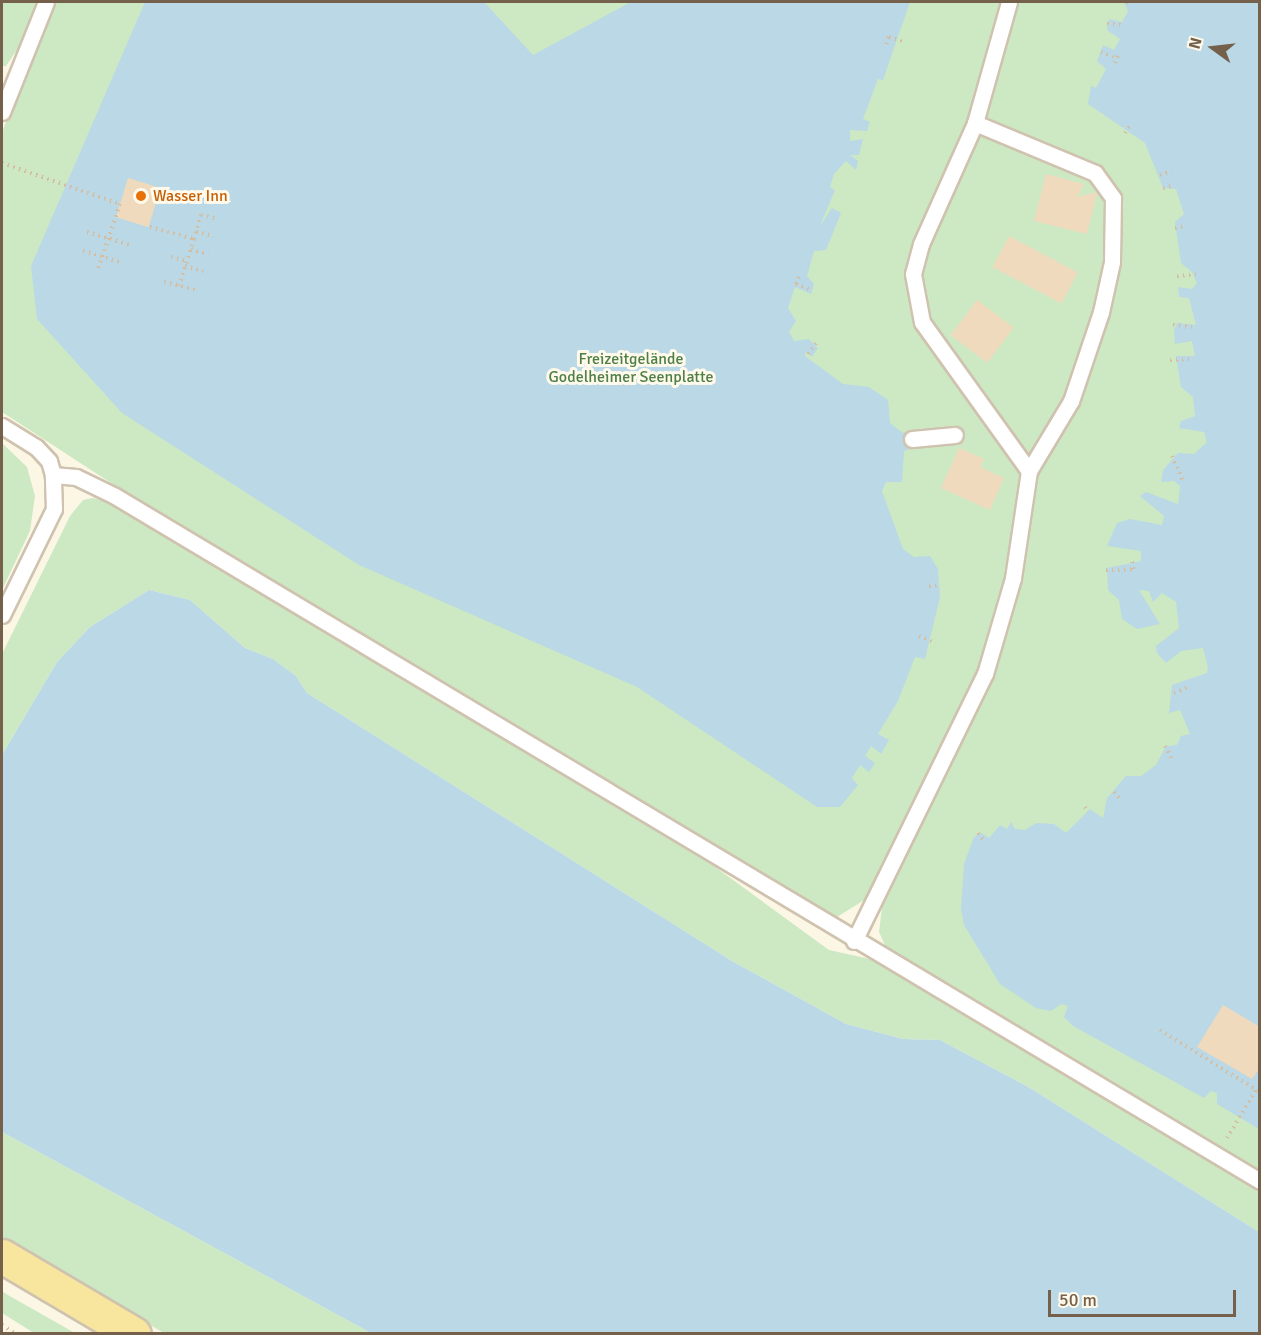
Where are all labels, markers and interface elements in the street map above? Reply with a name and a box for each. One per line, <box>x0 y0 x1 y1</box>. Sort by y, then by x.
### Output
north arrow <box>1183 18 1243 78</box>
text: N <box>1185 35 1207 51</box>
place label: Wasser Inn <box>153 186 228 206</box>
marker: Wasser Inn <box>134 189 148 203</box>
park label: Freizeitgelände Godelheimer Seenplatte <box>549 349 713 387</box>
scale bar <box>1051 1278 1238 1316</box>
text: 50 m <box>1059 1289 1097 1311</box>

